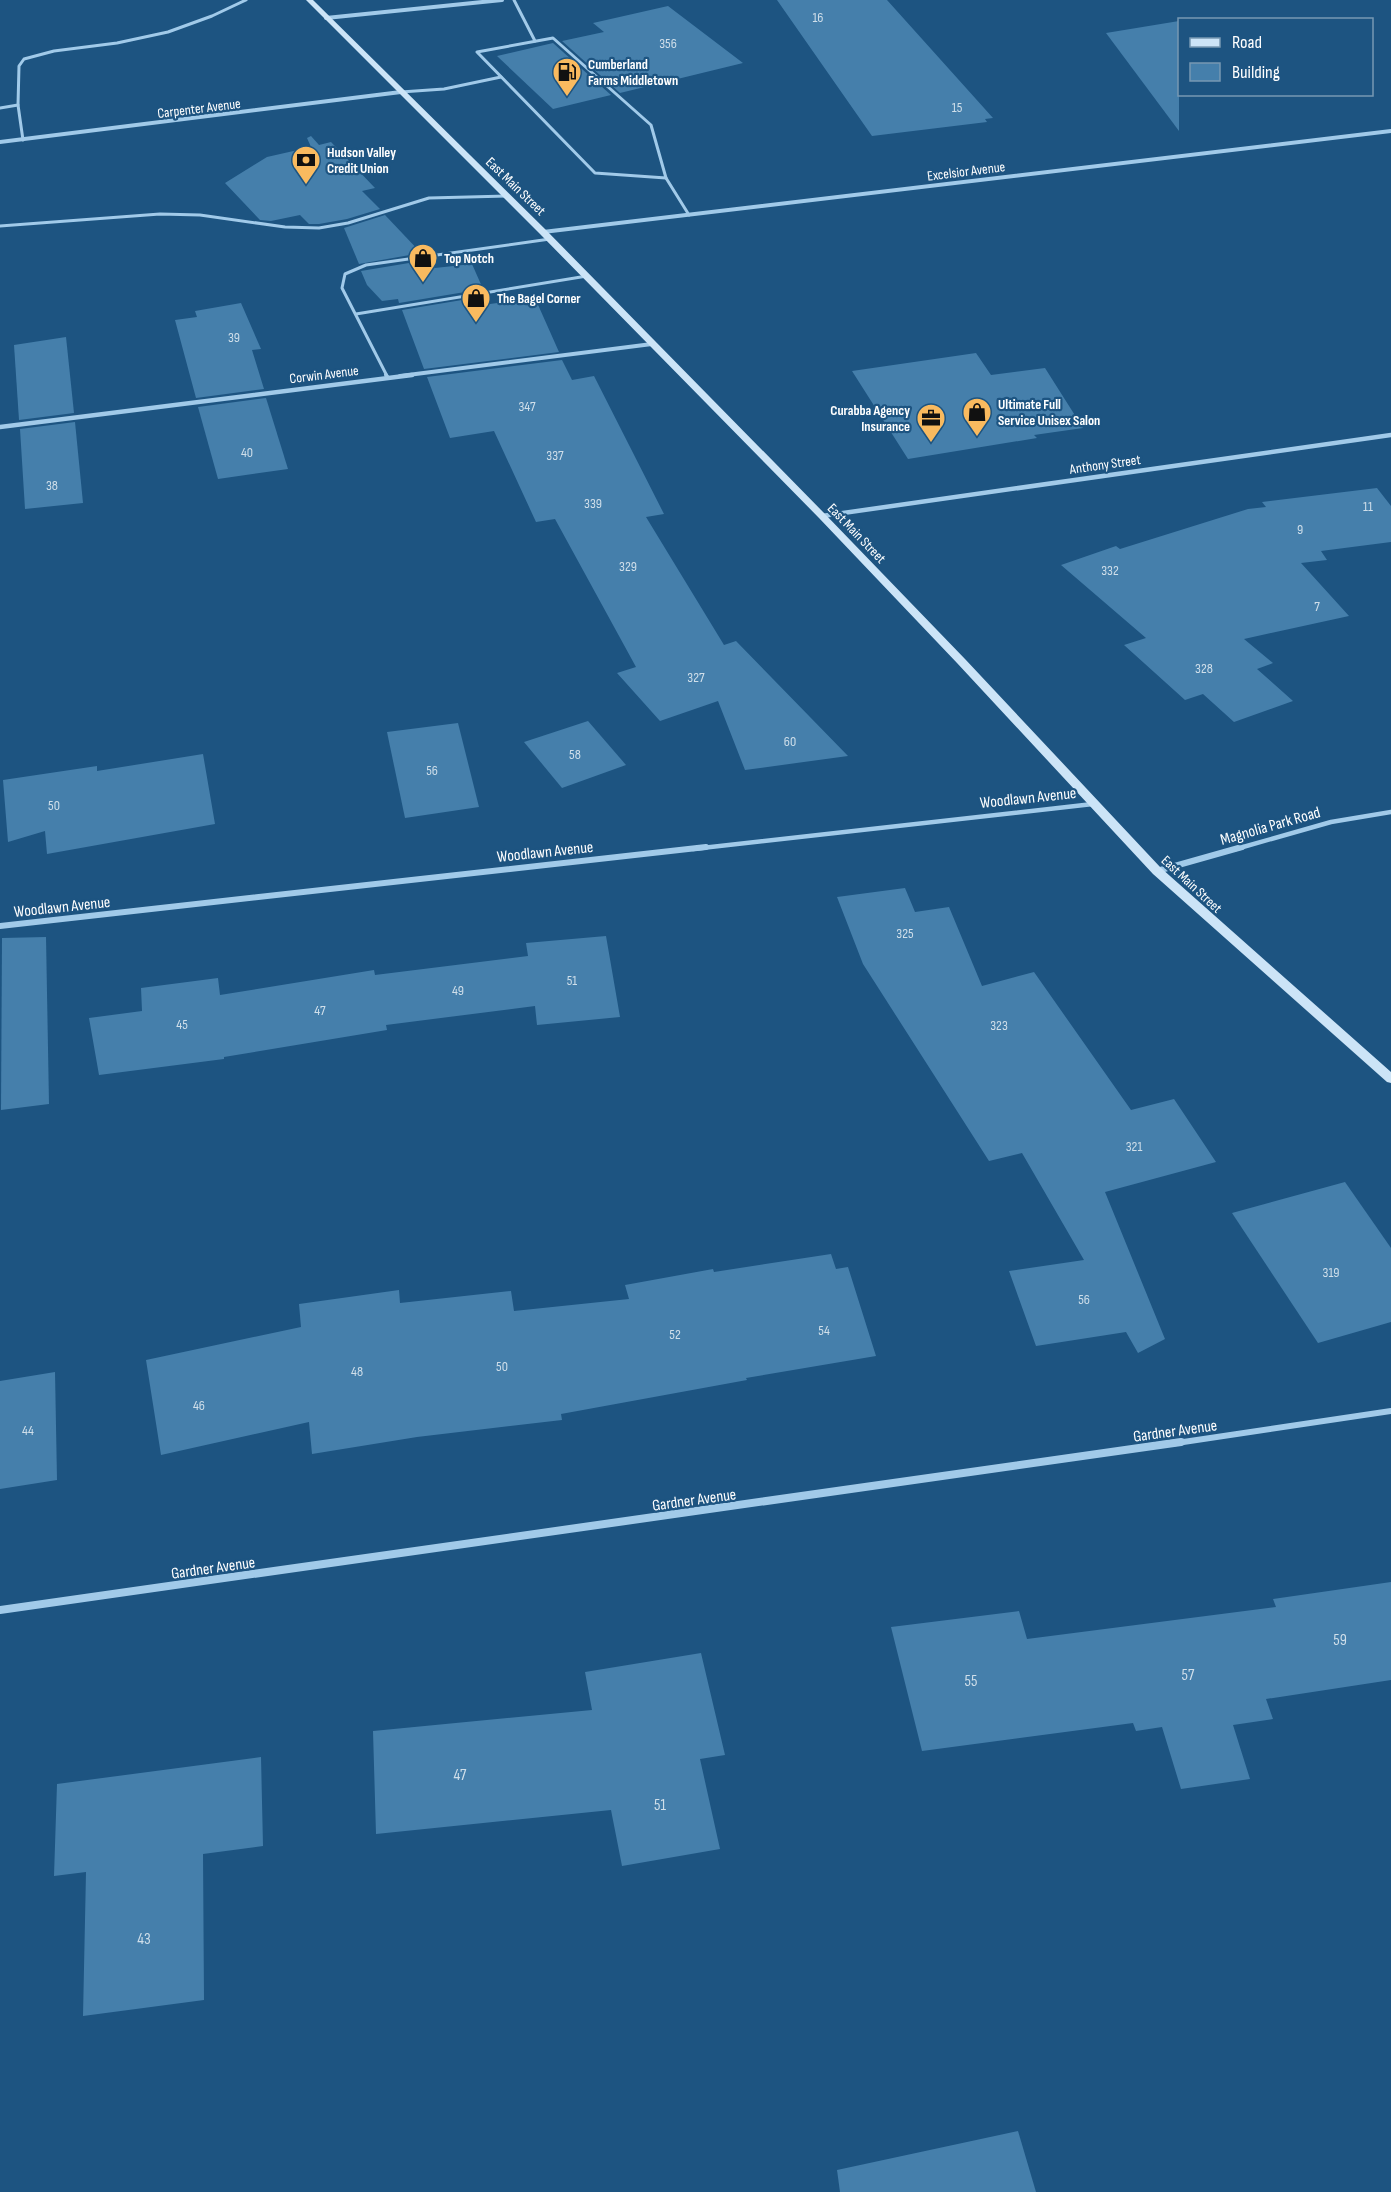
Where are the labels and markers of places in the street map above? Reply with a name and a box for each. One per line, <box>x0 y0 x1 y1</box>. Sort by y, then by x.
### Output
fuel station icon: Cumberland Farms Middletown <box>551 56 583 98</box>
place label: Cumberland Farms Middletown <box>588 56 678 89</box>
bank icon: Hudson Valley Credit Union <box>290 144 322 186</box>
place label: Hudson Valley Credit Union <box>327 144 396 177</box>
shop icon: Top Notch <box>407 242 439 284</box>
place label: Top Notch <box>444 250 494 267</box>
shop icon: The Bagel Corner <box>460 282 492 324</box>
place label: The Bagel Corner <box>497 290 581 307</box>
shop icon: Ultimate Full Service Unisex Salon <box>961 396 993 438</box>
place label: Ultimate Full Service Unisex Salon <box>998 396 1100 429</box>
place label: Curabba Agency Insurance <box>830 402 910 435</box>
office icon: Curabba Agency Insurance <box>915 402 947 444</box>

